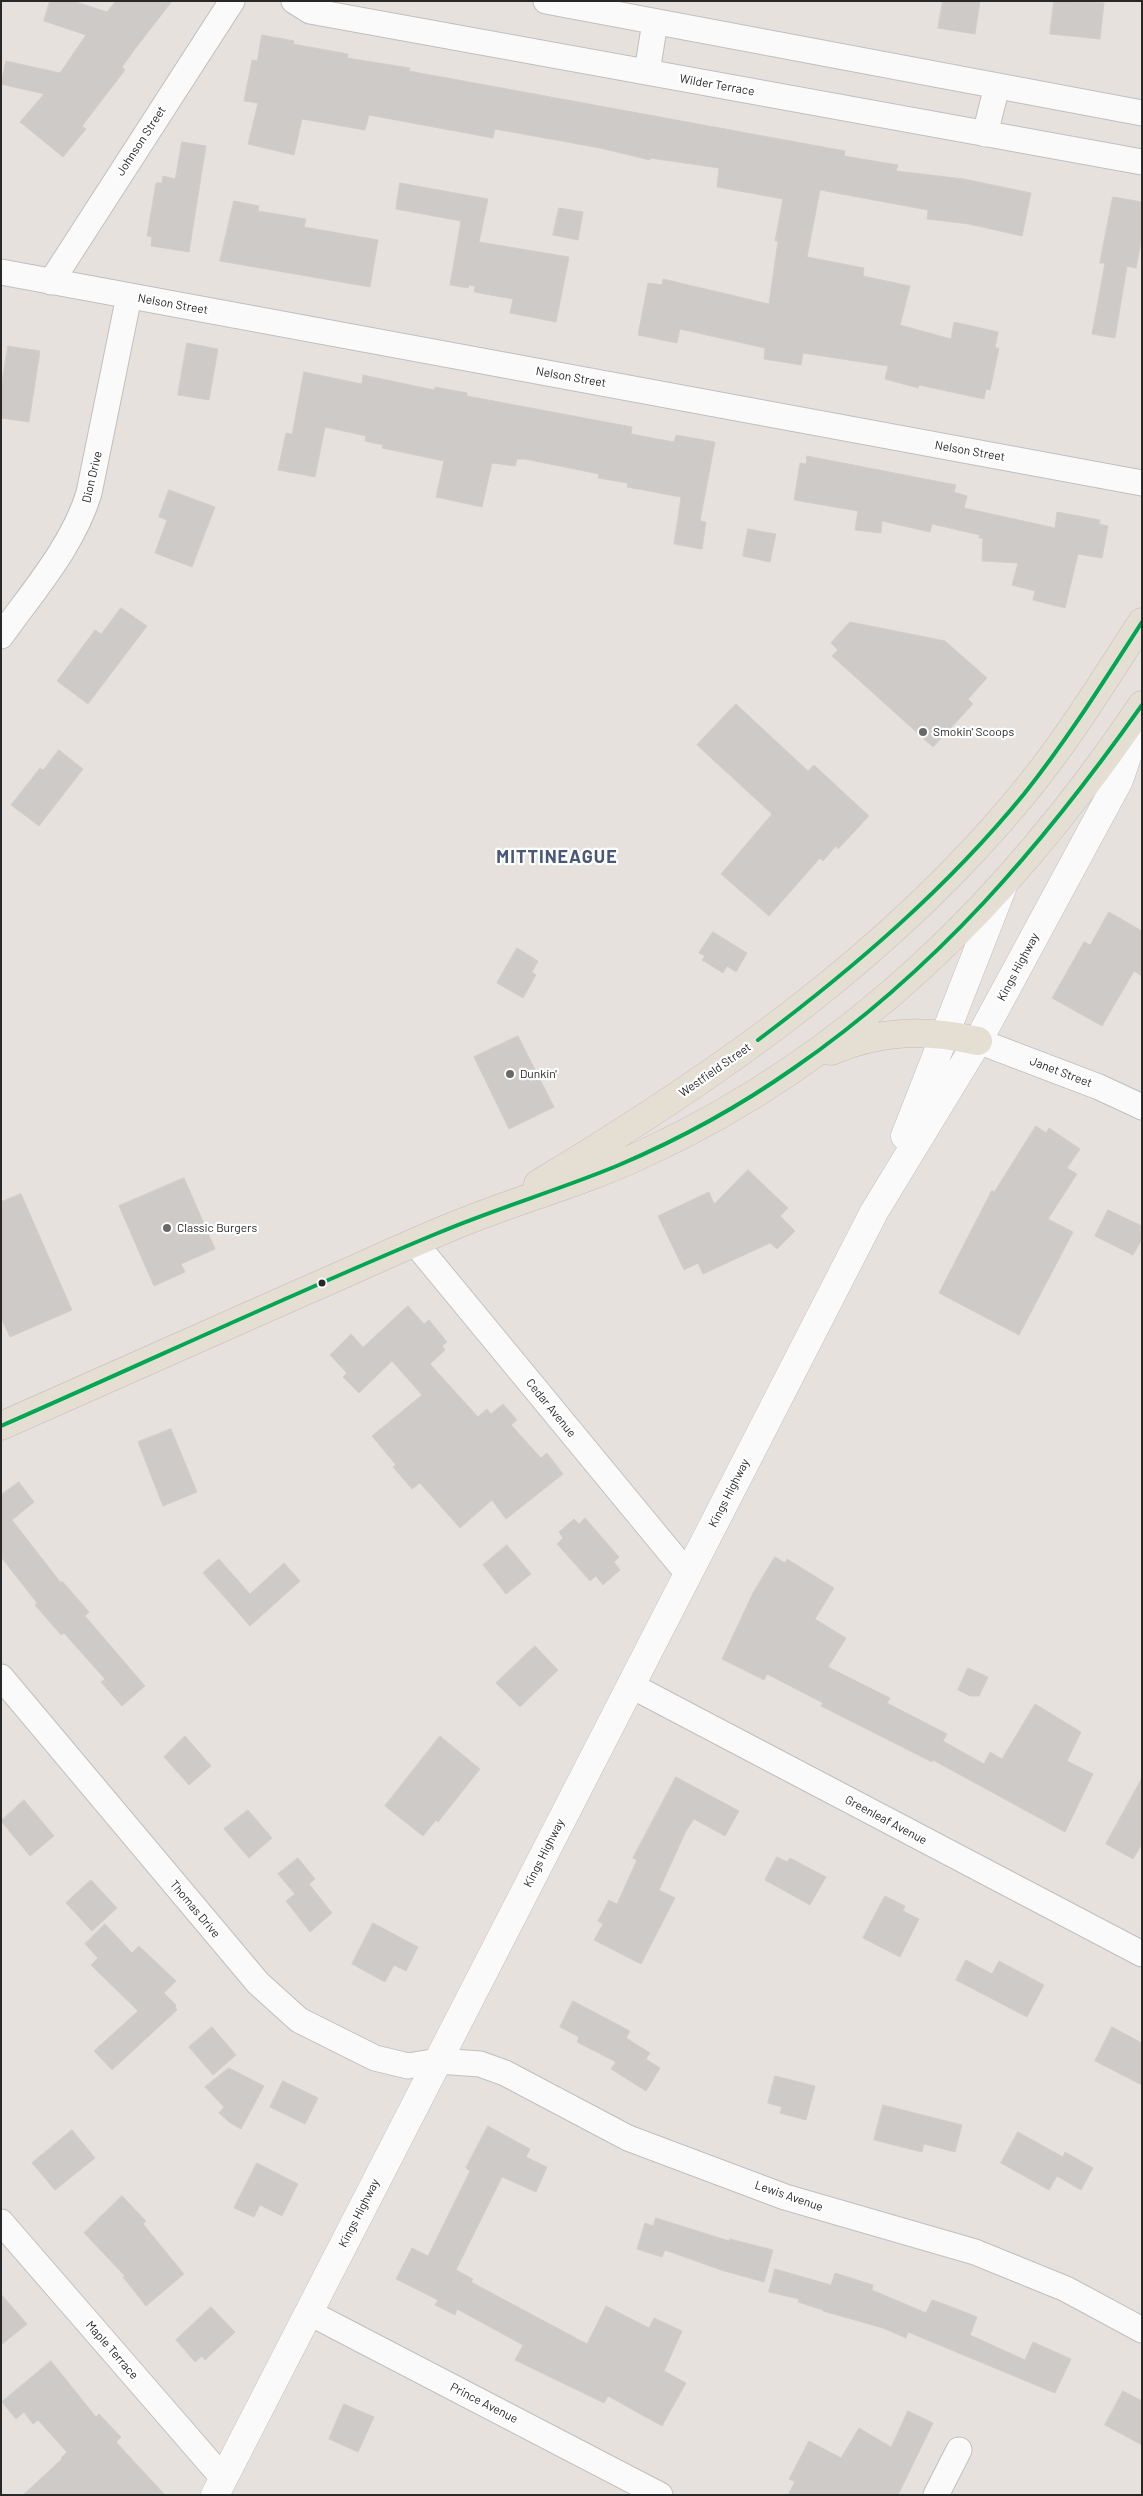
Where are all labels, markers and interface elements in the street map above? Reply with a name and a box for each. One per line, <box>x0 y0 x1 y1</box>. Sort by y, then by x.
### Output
street label: Wilder Terrace <box>678 71 756 99</box>
street label: Johnson Street <box>113 103 169 179</box>
street label: Nelson Street <box>137 291 209 317</box>
street label: Nelson Street <box>535 364 607 390</box>
street label: Nelson Street <box>934 438 1006 464</box>
street label: Dion Drive <box>79 450 105 504</box>
place label: Smokin' Scoops <box>933 725 1014 739</box>
marker: Smokin' Scoops <box>917 726 929 738</box>
district label: MITTINEAGUE <box>495 846 619 868</box>
street label: Kings Highway <box>994 930 1042 1004</box>
street label: Westfield Street <box>676 1040 754 1100</box>
street label: Janet Street <box>1028 1054 1094 1090</box>
place label: Dunkin' <box>520 1067 557 1081</box>
marker: Dunkin' <box>504 1068 516 1080</box>
place label: Classic Burgers <box>177 1221 257 1235</box>
marker: Classic Burgers <box>161 1222 173 1234</box>
unlabelled marker <box>317 1278 327 1288</box>
street label: Cedar Avenue <box>523 1376 579 1440</box>
street label: Kings Highway <box>706 1456 752 1530</box>
street label: Greenleaf Avenue <box>842 1792 930 1848</box>
street label: Kings Highway <box>521 1816 567 1890</box>
street label: Thomas Drive <box>167 1877 223 1941</box>
street label: Kings Highway <box>336 2176 382 2250</box>
street label: Lewis Avenue <box>753 2178 825 2214</box>
street label: Maple Terrace <box>83 2318 141 2382</box>
street label: Prince Avenue <box>448 2380 520 2426</box>

